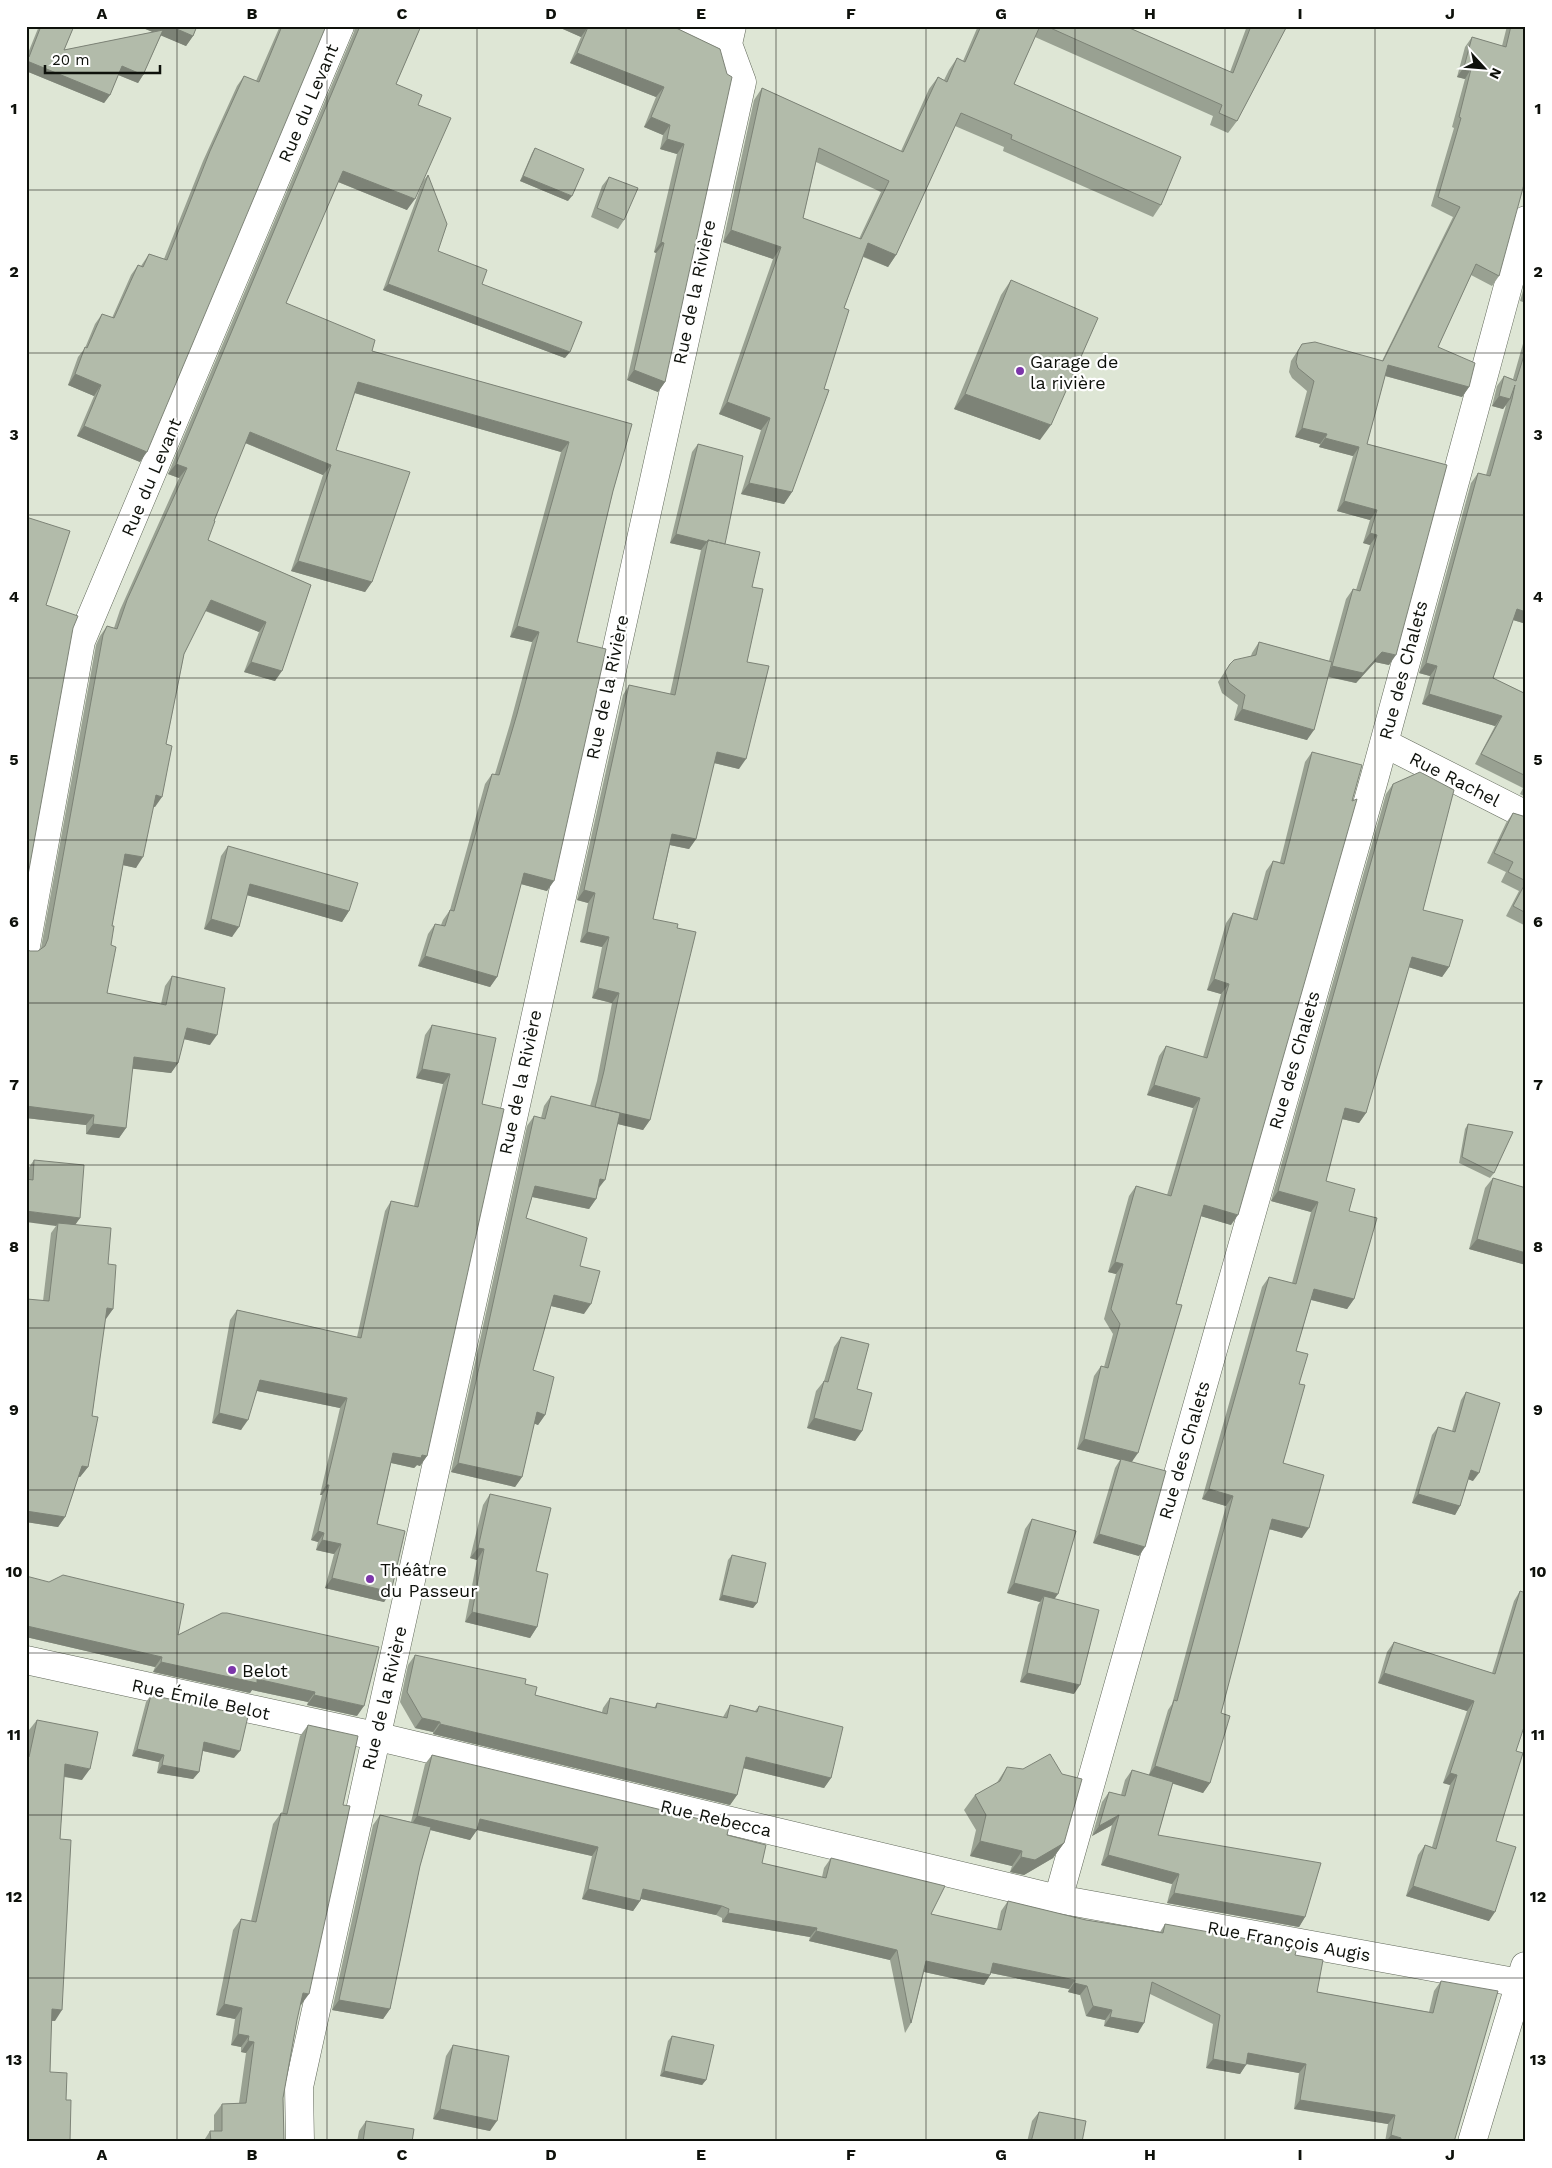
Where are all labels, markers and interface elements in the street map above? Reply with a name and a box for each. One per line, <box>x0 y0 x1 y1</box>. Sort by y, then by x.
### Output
text: A <box>97 4 108 23</box>
text: B <box>247 4 258 23</box>
text: C <box>397 4 408 23</box>
text: D <box>545 4 557 23</box>
text: E <box>696 4 706 23</box>
text: F <box>846 4 856 23</box>
text: G <box>995 4 1007 23</box>
text: H <box>1144 4 1156 23</box>
text: I <box>1297 4 1303 23</box>
text: J <box>1445 4 1455 23</box>
street label: Rue du Levant <box>274 40 343 165</box>
scale bar <box>45 42 160 74</box>
north arrow <box>1460 42 1510 92</box>
text: 20 m <box>52 51 90 69</box>
text: N <box>1486 66 1505 82</box>
text: 1 <box>11 99 17 118</box>
text: 1 <box>1535 99 1541 118</box>
street label: Rue de la Rivière <box>668 218 720 366</box>
text: 2 <box>9 262 19 281</box>
text: 2 <box>1533 262 1543 281</box>
place label: Garage de la rivière <box>1030 351 1118 393</box>
marker: Garage de la rivière <box>1014 365 1026 377</box>
street label: Rue du Levant <box>117 414 186 539</box>
text: 3 <box>9 425 19 444</box>
text: 3 <box>1533 425 1543 444</box>
text: 4 <box>9 587 19 606</box>
text: 4 <box>1533 587 1543 606</box>
street label: Rue des Chalets <box>1374 598 1432 742</box>
street label: Rue de la Rivière <box>581 613 633 761</box>
street label: Rue Rachel <box>1406 747 1504 811</box>
text: 5 <box>9 750 19 769</box>
text: 5 <box>1533 750 1543 769</box>
text: 6 <box>9 912 19 931</box>
text: 6 <box>1533 912 1543 931</box>
street label: Rue des Chalets <box>1264 988 1324 1132</box>
street label: Rue de la Rivière <box>494 1008 546 1156</box>
text: 7 <box>9 1075 19 1094</box>
text: 7 <box>1533 1075 1543 1094</box>
text: 8 <box>9 1237 19 1256</box>
text: 8 <box>1533 1237 1543 1256</box>
street label: Rue des Chalets <box>1154 1378 1214 1522</box>
text: 9 <box>9 1400 19 1419</box>
text: 9 <box>1533 1400 1543 1419</box>
place label: Théâtre du Passeur <box>380 1559 478 1601</box>
text: 10 <box>5 1562 23 1581</box>
text: 10 <box>1529 1562 1547 1581</box>
marker: Théâtre du Passeur <box>364 1573 376 1585</box>
street label: Rue de la Rivière <box>357 1624 411 1772</box>
place label: Belot <box>242 1660 288 1681</box>
marker: Belot <box>226 1664 238 1676</box>
street label: Rue Émile Belot <box>130 1674 272 1724</box>
text: 11 <box>7 1725 21 1744</box>
text: 11 <box>1531 1725 1545 1744</box>
street label: Rue Rebecca <box>658 1795 774 1841</box>
text: 12 <box>6 1887 22 1906</box>
text: 12 <box>1530 1887 1546 1906</box>
street label: Rue François Augis <box>1206 1916 1372 1966</box>
text: 13 <box>6 2050 22 2069</box>
text: 13 <box>1530 2050 1546 2069</box>
text: A <box>97 2145 108 2164</box>
text: B <box>247 2145 258 2164</box>
text: C <box>397 2145 408 2164</box>
text: D <box>545 2145 557 2164</box>
text: E <box>696 2145 706 2164</box>
text: F <box>846 2145 856 2164</box>
text: G <box>995 2145 1007 2164</box>
text: H <box>1144 2145 1156 2164</box>
text: I <box>1297 2145 1303 2164</box>
text: J <box>1445 2145 1455 2164</box>

